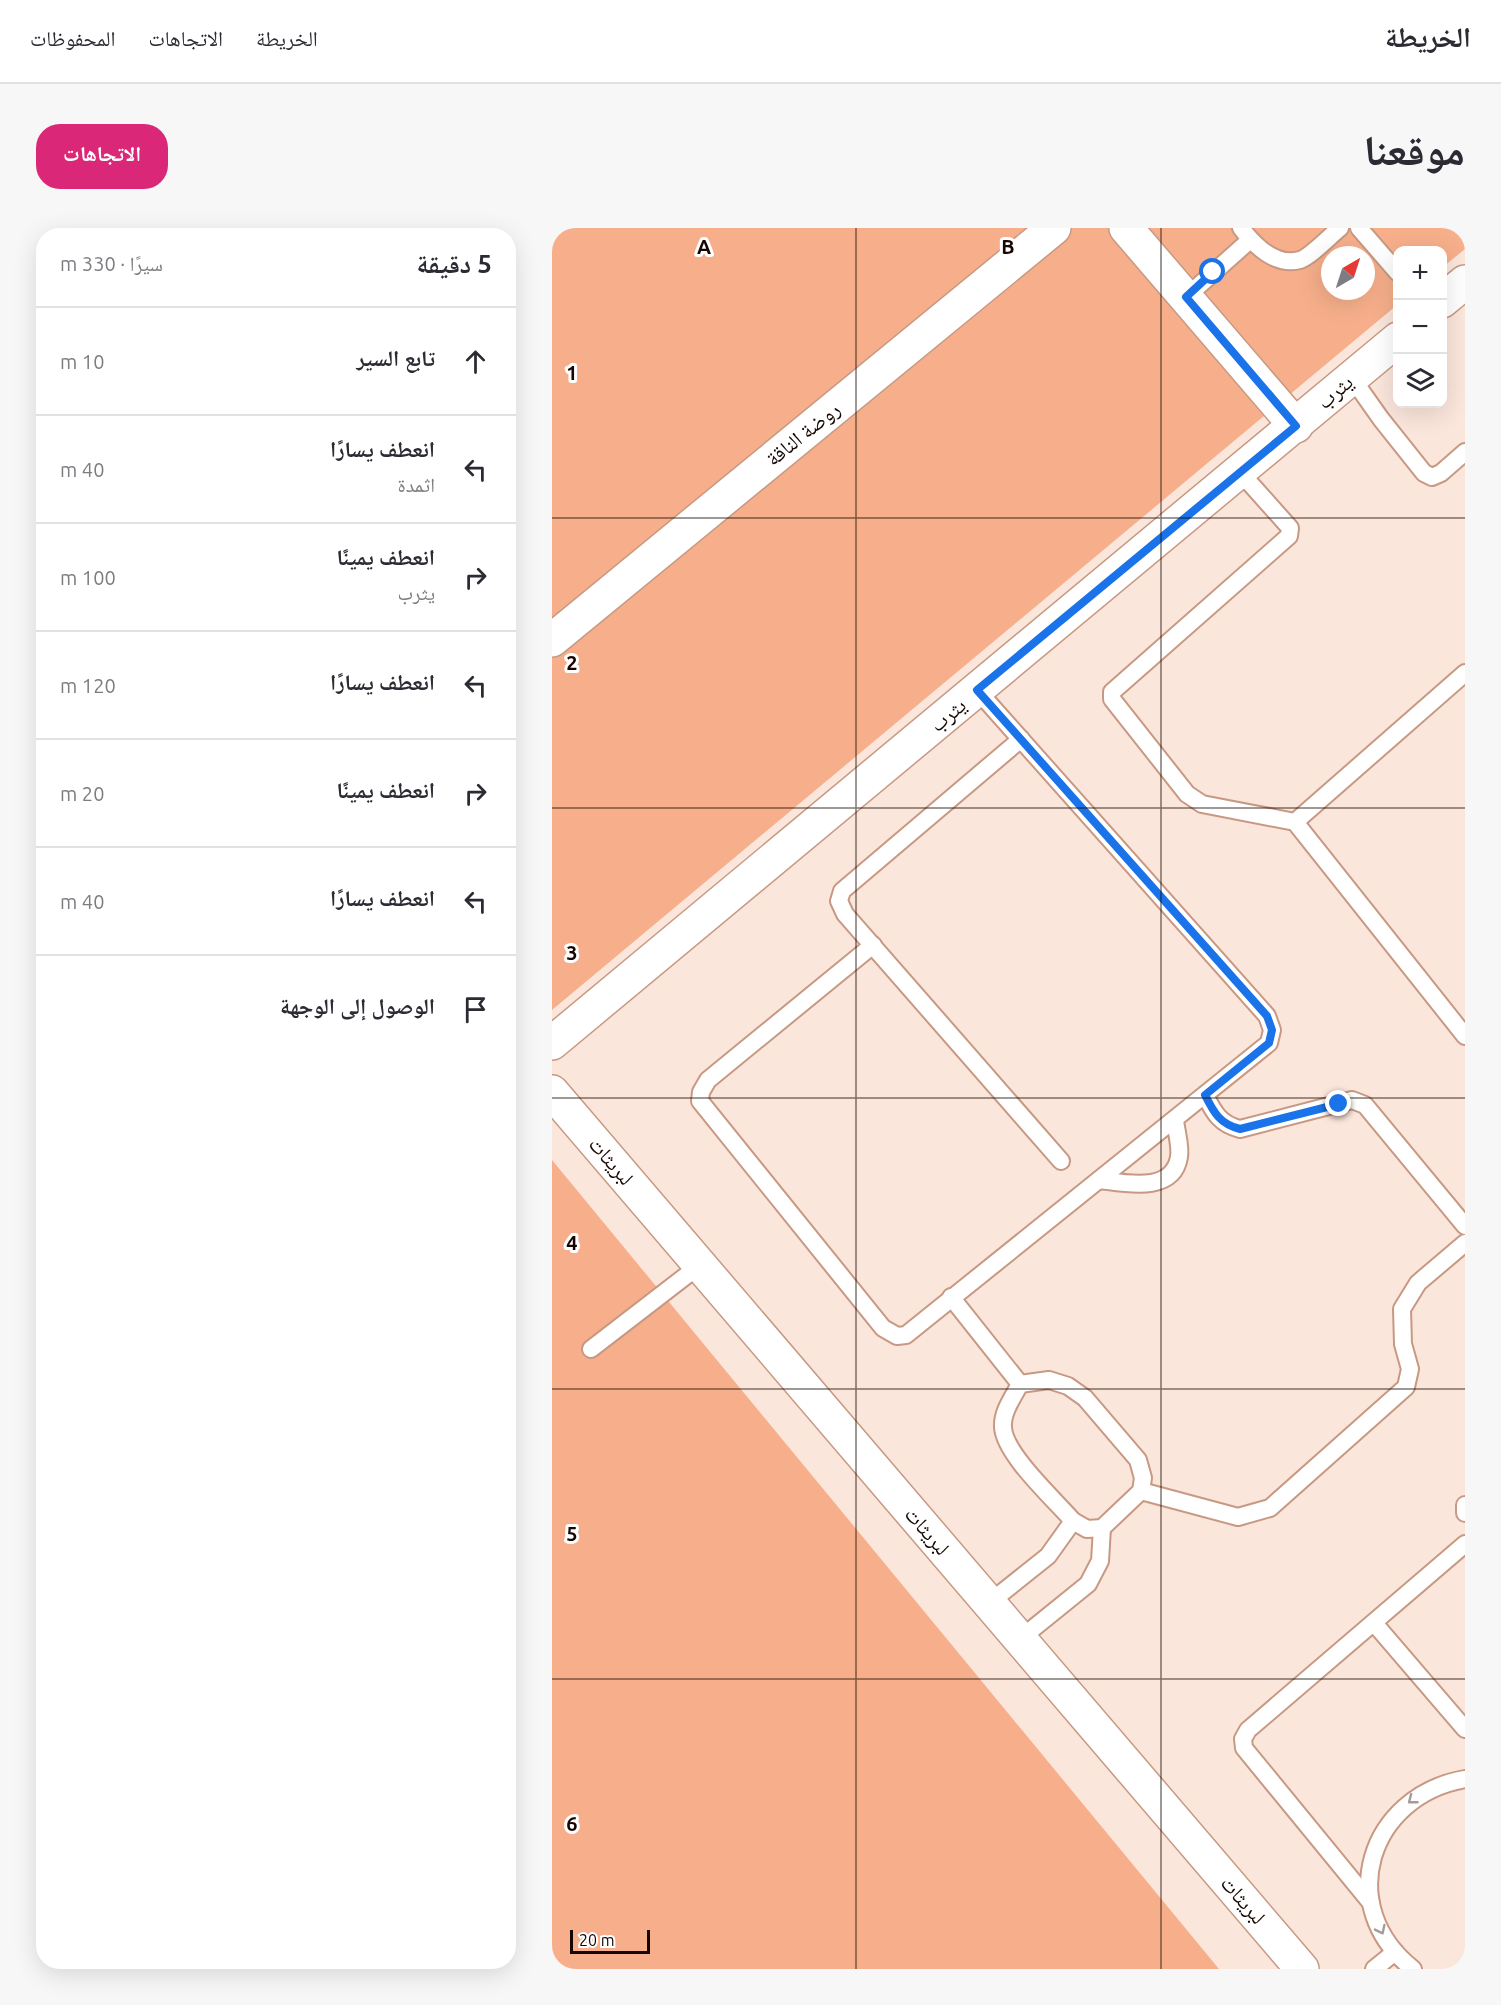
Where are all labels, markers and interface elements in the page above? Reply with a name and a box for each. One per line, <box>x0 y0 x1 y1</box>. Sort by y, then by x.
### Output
text: الخريطة <box>1385 21 1471 52</box>
text: المحفوظات <box>30 26 115 50</box>
text: الاتجاهات <box>148 26 223 50</box>
text: الخريطة <box>256 26 318 50</box>
button: الاتجاهات <box>36 124 168 189</box>
text: موقعنا <box>1364 126 1465 173</box>
text: A <box>697 235 711 258</box>
text: B <box>1001 235 1015 258</box>
north arrow <box>1321 246 1375 300</box>
map controls <box>1393 246 1447 408</box>
button: + <box>1393 246 1447 300</box>
text: 5 دقيقة <box>417 249 492 278</box>
text: سيرًا · 330 m <box>60 252 163 275</box>
route start <box>1199 258 1225 284</box>
button: − <box>1393 300 1447 354</box>
text: تابع السير <box>356 345 435 370</box>
icon: ahead <box>459 345 492 378</box>
text: 10 m <box>60 350 104 373</box>
button: layers <box>1393 354 1447 408</box>
text: 1 <box>566 361 578 384</box>
street label: يثرب <box>1312 369 1358 414</box>
street label: روضة الناقة <box>761 396 844 470</box>
text: انعطف يسارًا <box>330 436 435 461</box>
icon: left <box>459 453 492 486</box>
text: 40 m <box>60 458 104 481</box>
text: اثمدة <box>397 473 435 496</box>
text: انعطف يمينًا <box>336 544 435 569</box>
icon: right <box>459 561 492 594</box>
text: 100 m <box>60 566 116 589</box>
text: يثرب <box>397 581 435 604</box>
text: 2 <box>566 651 578 674</box>
text: انعطف يسارًا <box>330 669 435 694</box>
icon: left <box>459 669 492 702</box>
text: 120 m <box>60 674 116 697</box>
street label: يثرب <box>925 692 971 737</box>
text: انعطف يمينًا <box>336 777 435 802</box>
icon: right <box>459 777 492 810</box>
text: 20 m <box>60 782 104 805</box>
text: انعطف يسارًا <box>330 885 435 910</box>
icon: left <box>459 885 492 918</box>
text: 40 m <box>60 890 104 913</box>
text: 3 <box>566 941 578 964</box>
text: الوصول إلى الوجهة <box>280 993 435 1018</box>
icon: arrive <box>459 993 492 1026</box>
route end <box>1325 1090 1351 1116</box>
street label: لبريثات <box>584 1132 639 1190</box>
text: 4 <box>566 1231 578 1254</box>
street label: لبريثات <box>900 1502 955 1560</box>
text: 5 <box>566 1522 578 1545</box>
one-way arrow <box>1407 1793 1418 1804</box>
text: 6 <box>566 1812 578 1835</box>
street label: لبريثات <box>1216 1871 1271 1929</box>
one-way arrow <box>1374 1923 1386 1934</box>
scale bar <box>570 1927 650 1954</box>
text: 20 m <box>579 1931 615 1949</box>

